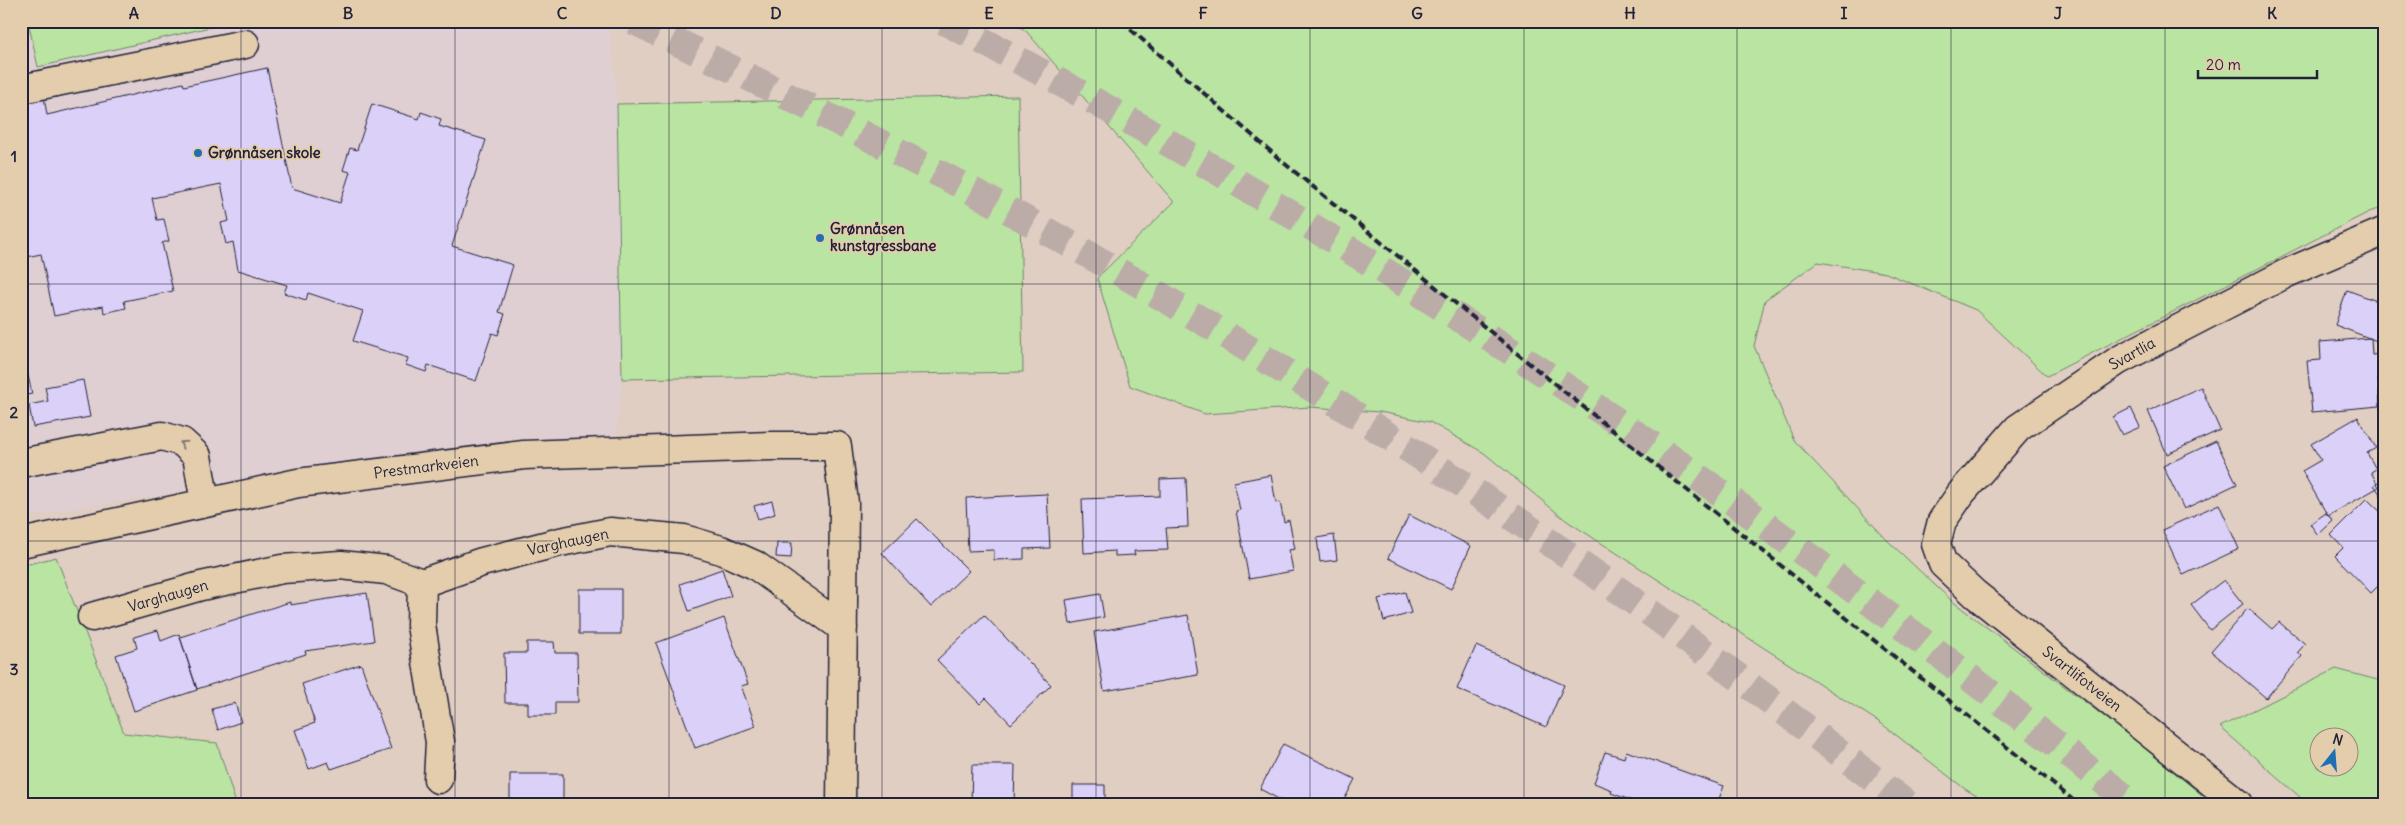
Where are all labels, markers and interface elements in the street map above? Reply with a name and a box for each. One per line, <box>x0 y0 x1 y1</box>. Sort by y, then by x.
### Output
text: A <box>129 3 139 23</box>
text: B <box>343 3 354 23</box>
text: C <box>557 3 568 23</box>
text: D <box>770 3 782 23</box>
text: E <box>984 3 994 23</box>
text: F <box>1198 3 1208 23</box>
text: G <box>1411 3 1423 23</box>
text: H <box>1624 3 1636 23</box>
text: I <box>1841 3 1848 23</box>
text: J <box>2054 3 2063 23</box>
text: K <box>2267 3 2277 23</box>
scale bar <box>2198 48 2317 80</box>
text: 20 m <box>2206 55 2241 74</box>
place label: Grønnåsen skole <box>208 143 321 162</box>
text: 1 <box>11 146 17 166</box>
marker: Grønnåsen skole <box>192 147 204 159</box>
place label: Grønnåsen kunstgressbane <box>830 219 936 256</box>
marker: Grønnåsen kunstgressbane <box>814 232 826 244</box>
street label: Svartlia <box>2105 333 2159 374</box>
text: 2 <box>10 402 19 422</box>
one-way arrow <box>179 441 188 451</box>
street label: Prestmarkveien <box>372 451 480 482</box>
street label: Varghaugen <box>526 524 611 559</box>
street label: Varghaugen <box>126 575 210 616</box>
street label: Svartlifotveien <box>2039 642 2126 716</box>
text: 3 <box>9 659 19 679</box>
north arrow <box>2308 728 2358 778</box>
text: N <box>2331 730 2345 750</box>

